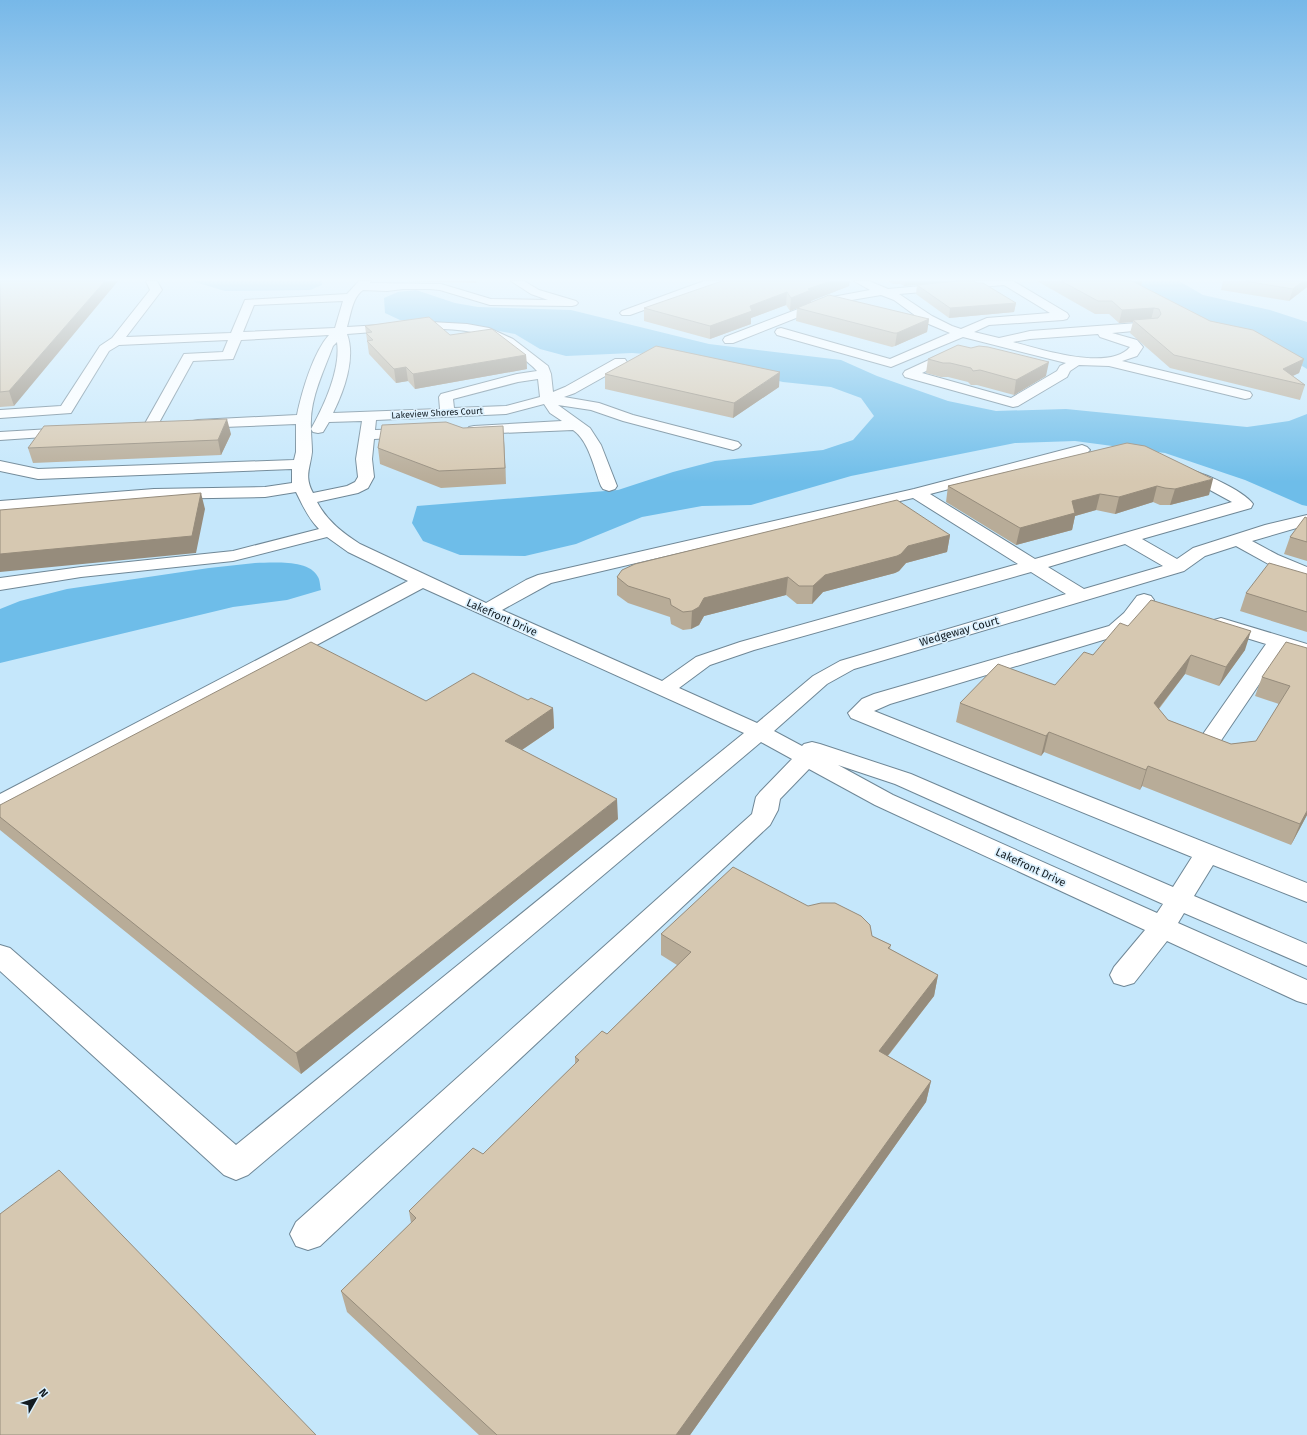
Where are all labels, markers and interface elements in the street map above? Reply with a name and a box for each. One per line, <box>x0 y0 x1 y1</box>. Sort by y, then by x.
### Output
street label: Lakeview Shores Court <box>391 406 484 420</box>
street label: Lakefront Drive <box>464 596 539 639</box>
street label: Wedgeway Court <box>918 614 1000 649</box>
street label: Lakefront Drive <box>994 845 1068 889</box>
north arrow <box>16 1379 56 1419</box>
text: N <box>36 1386 51 1400</box>

